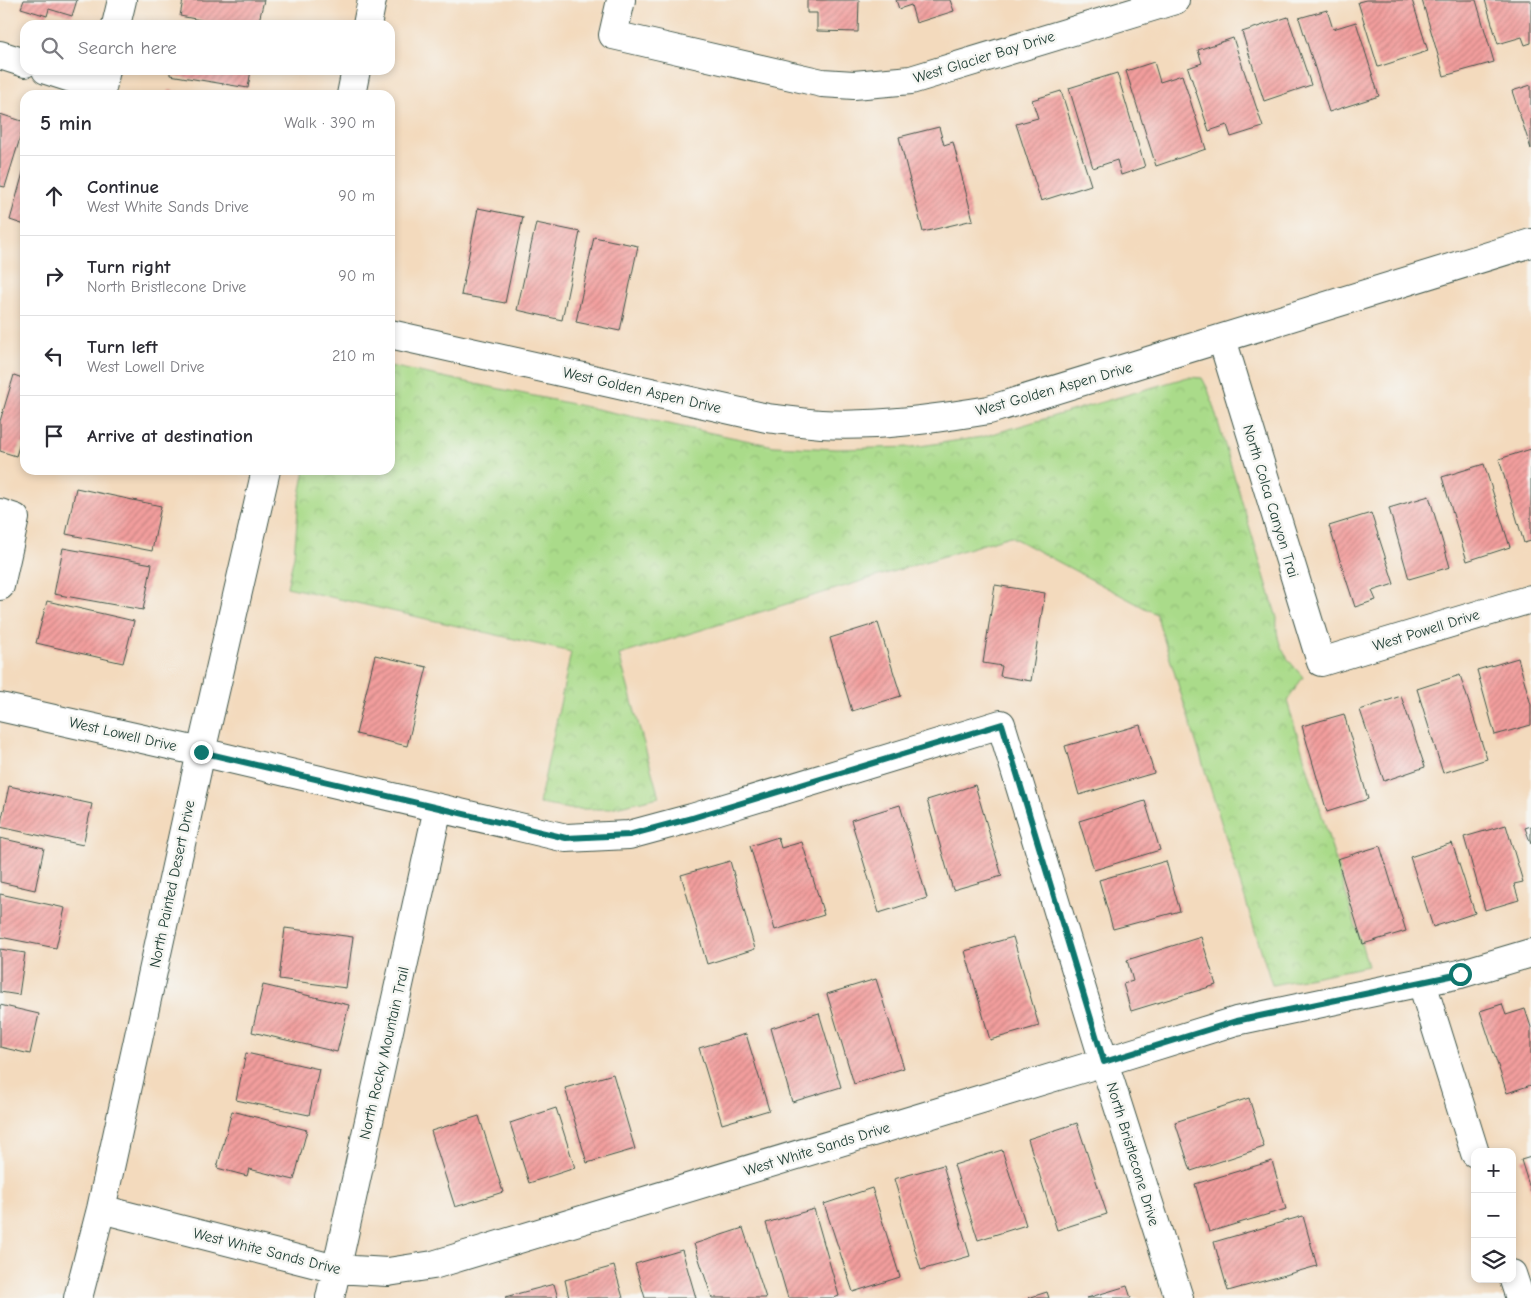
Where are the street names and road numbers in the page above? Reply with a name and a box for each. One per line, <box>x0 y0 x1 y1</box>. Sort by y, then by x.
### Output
street label: West Glacier Bay Drive <box>911 27 1057 87</box>
street label: West Golden Aspen Drive <box>974 358 1135 420</box>
street label: West Golden Aspen Drive <box>561 363 723 417</box>
street label: North Colca Canyon Trai <box>1239 422 1303 580</box>
street label: West Powell Drive <box>1370 605 1482 655</box>
street label: West Lowell Drive <box>67 713 179 755</box>
street label: North Painted Desert Drive <box>145 798 199 969</box>
street label: North Rocky Mountain Trail <box>355 965 413 1141</box>
street label: North Bristlecone Drive <box>1103 1080 1164 1229</box>
street label: West White Sands Drive <box>742 1118 893 1180</box>
street label: West White Sands Drive <box>191 1224 343 1278</box>

